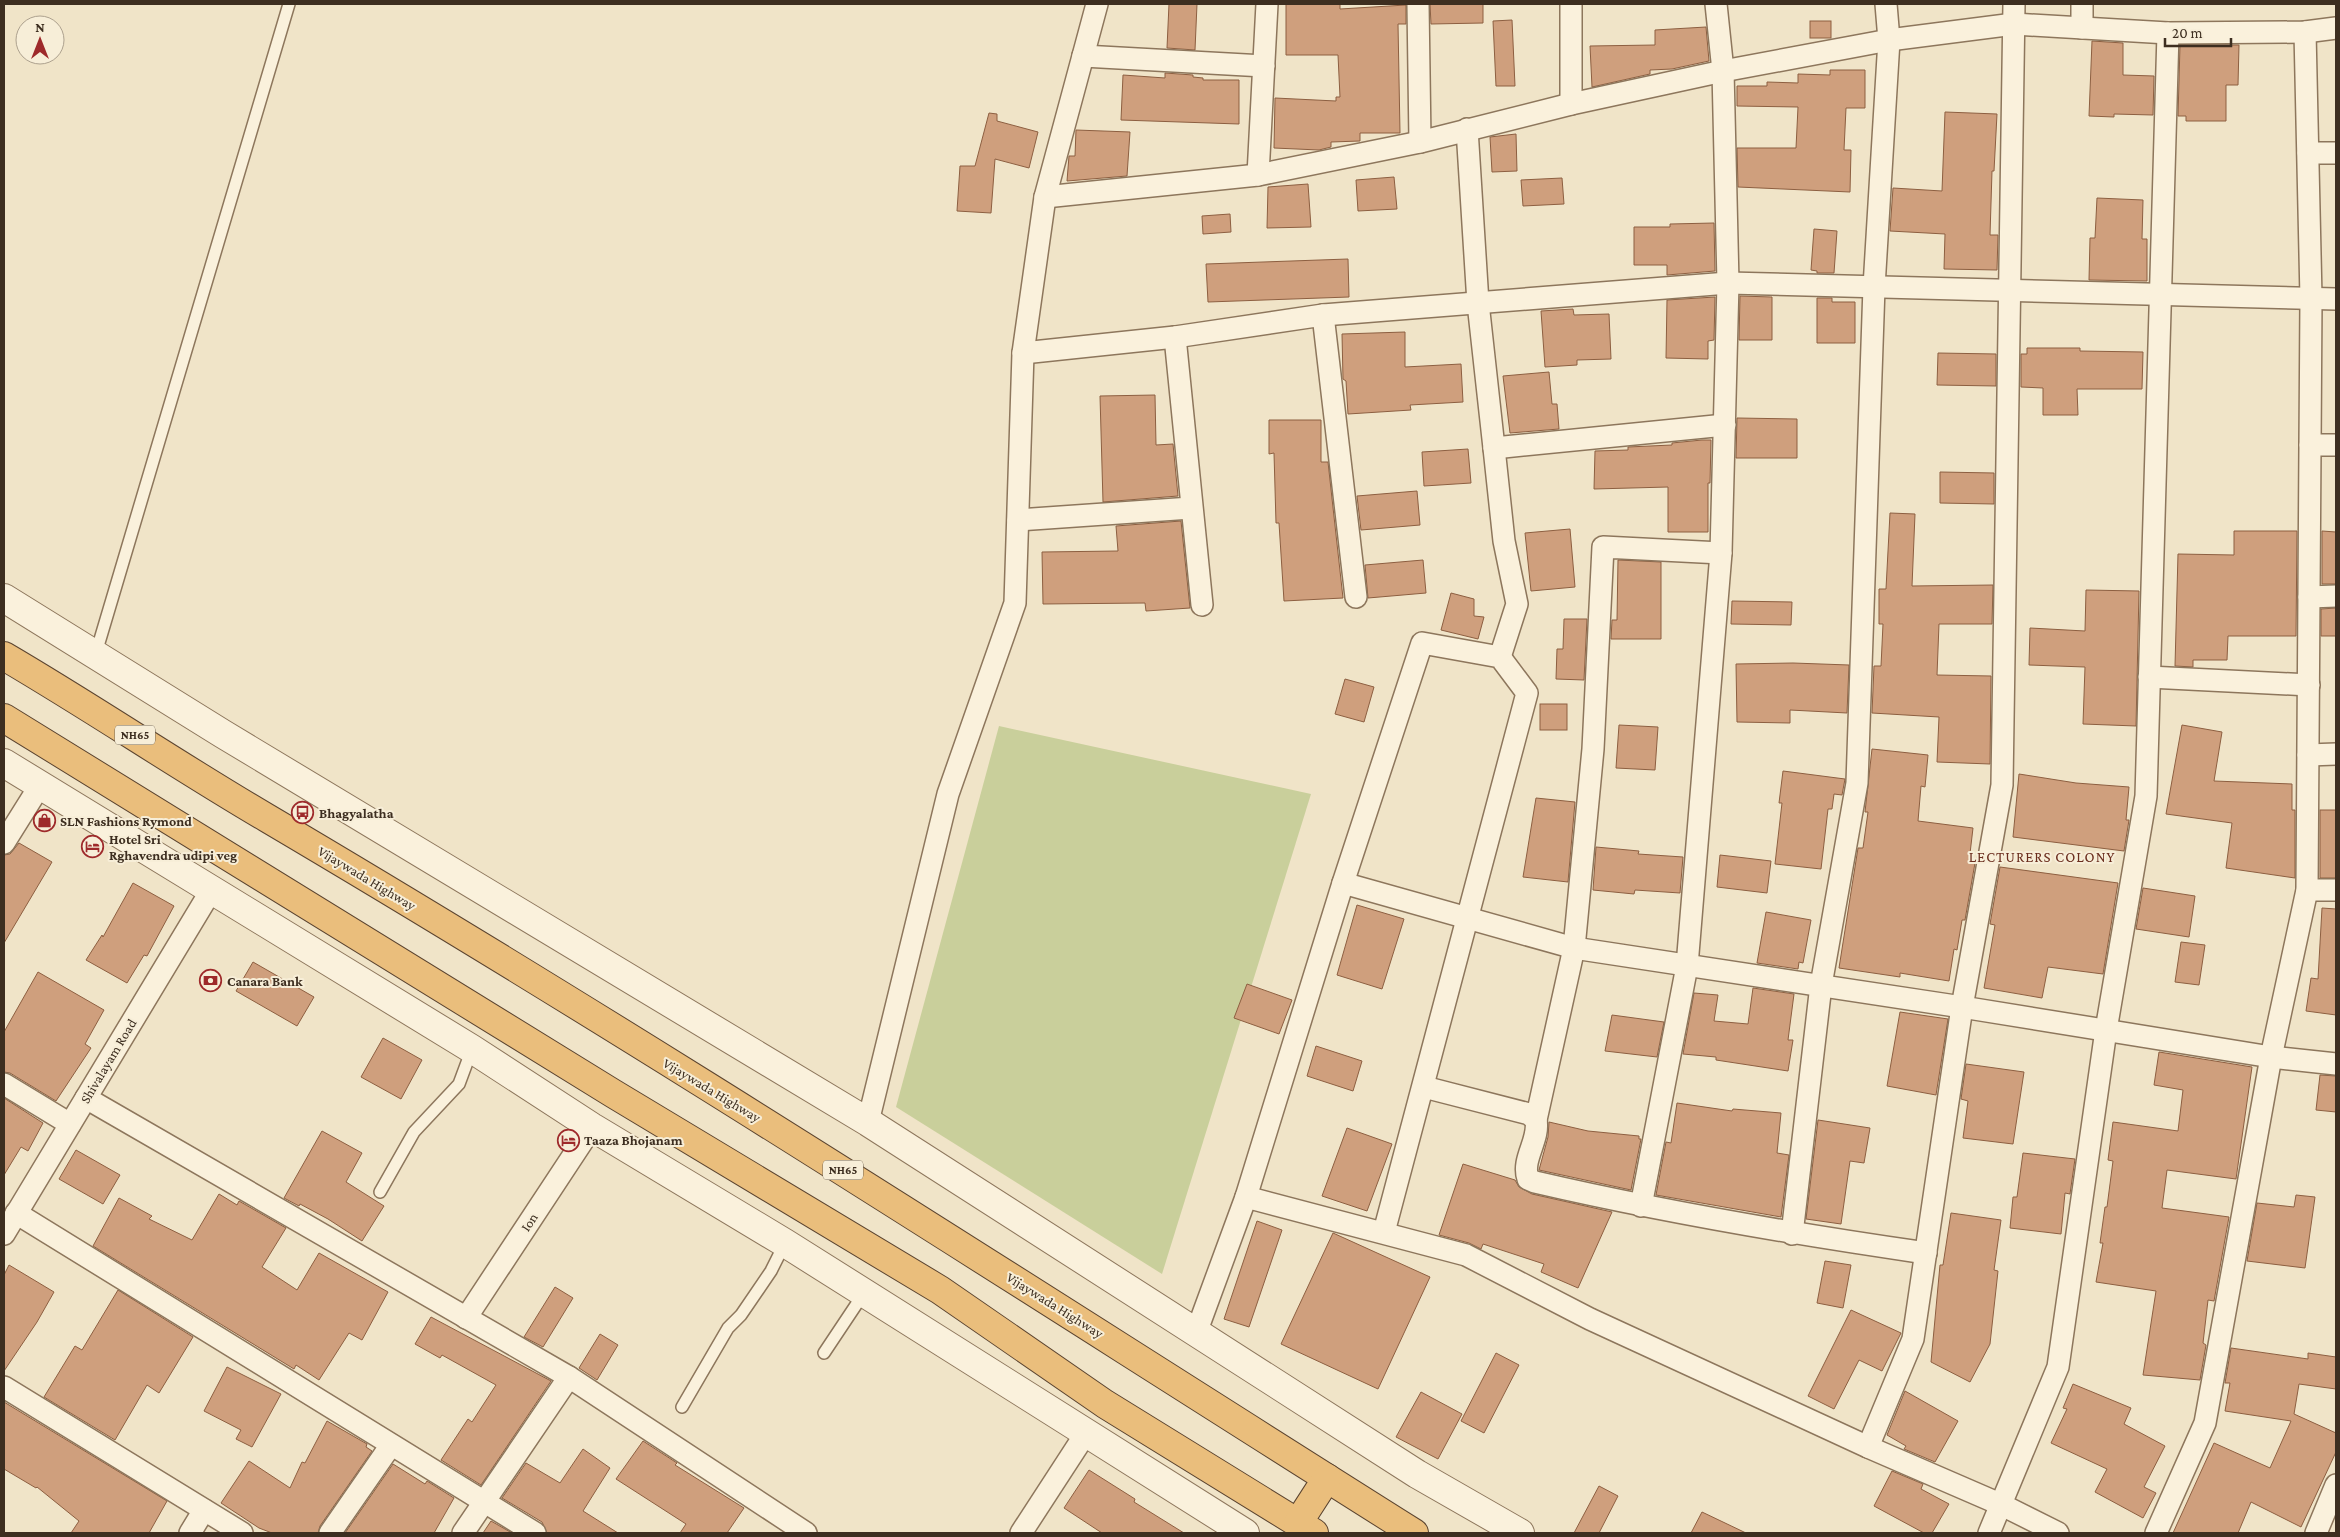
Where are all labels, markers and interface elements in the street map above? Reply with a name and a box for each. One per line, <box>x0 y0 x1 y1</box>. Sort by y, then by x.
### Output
north arrow <box>15 15 65 65</box>
scale bar <box>2165 15 2231 47</box>
text: N <box>35 19 45 35</box>
text: 20 m <box>2172 25 2203 41</box>
road number: NH65 <box>115 726 155 744</box>
bus stop icon: Bhagyalatha <box>291 801 315 825</box>
place label: Bhagyalatha <box>319 805 394 821</box>
shop icon: SLN Fashions Rymond <box>32 809 56 833</box>
place label: SLN Fashions Rymond <box>60 813 192 829</box>
place label: Hotel Sri Rghavendra udipi veg <box>109 831 237 863</box>
hotel icon: Hotel Sri Rghavendra udipi veg <box>81 835 105 859</box>
street label: Vijaywada Highway <box>315 843 419 915</box>
district label: LECTURERS COLONY <box>1969 849 2115 865</box>
bank icon: Canara Bank <box>199 969 223 993</box>
place label: Canara Bank <box>227 973 303 989</box>
street label: Shivalayam Road <box>76 1015 140 1106</box>
street label: Vijaywada Highway <box>660 1055 764 1127</box>
hotel icon: Taaza Bhojanam <box>556 1128 580 1152</box>
place label: Taaza Bhojanam <box>584 1132 683 1149</box>
road number: NH65 <box>823 1160 863 1180</box>
street label: Ion <box>517 1209 541 1234</box>
street label: Vijaywada Highway <box>1003 1269 1107 1342</box>

